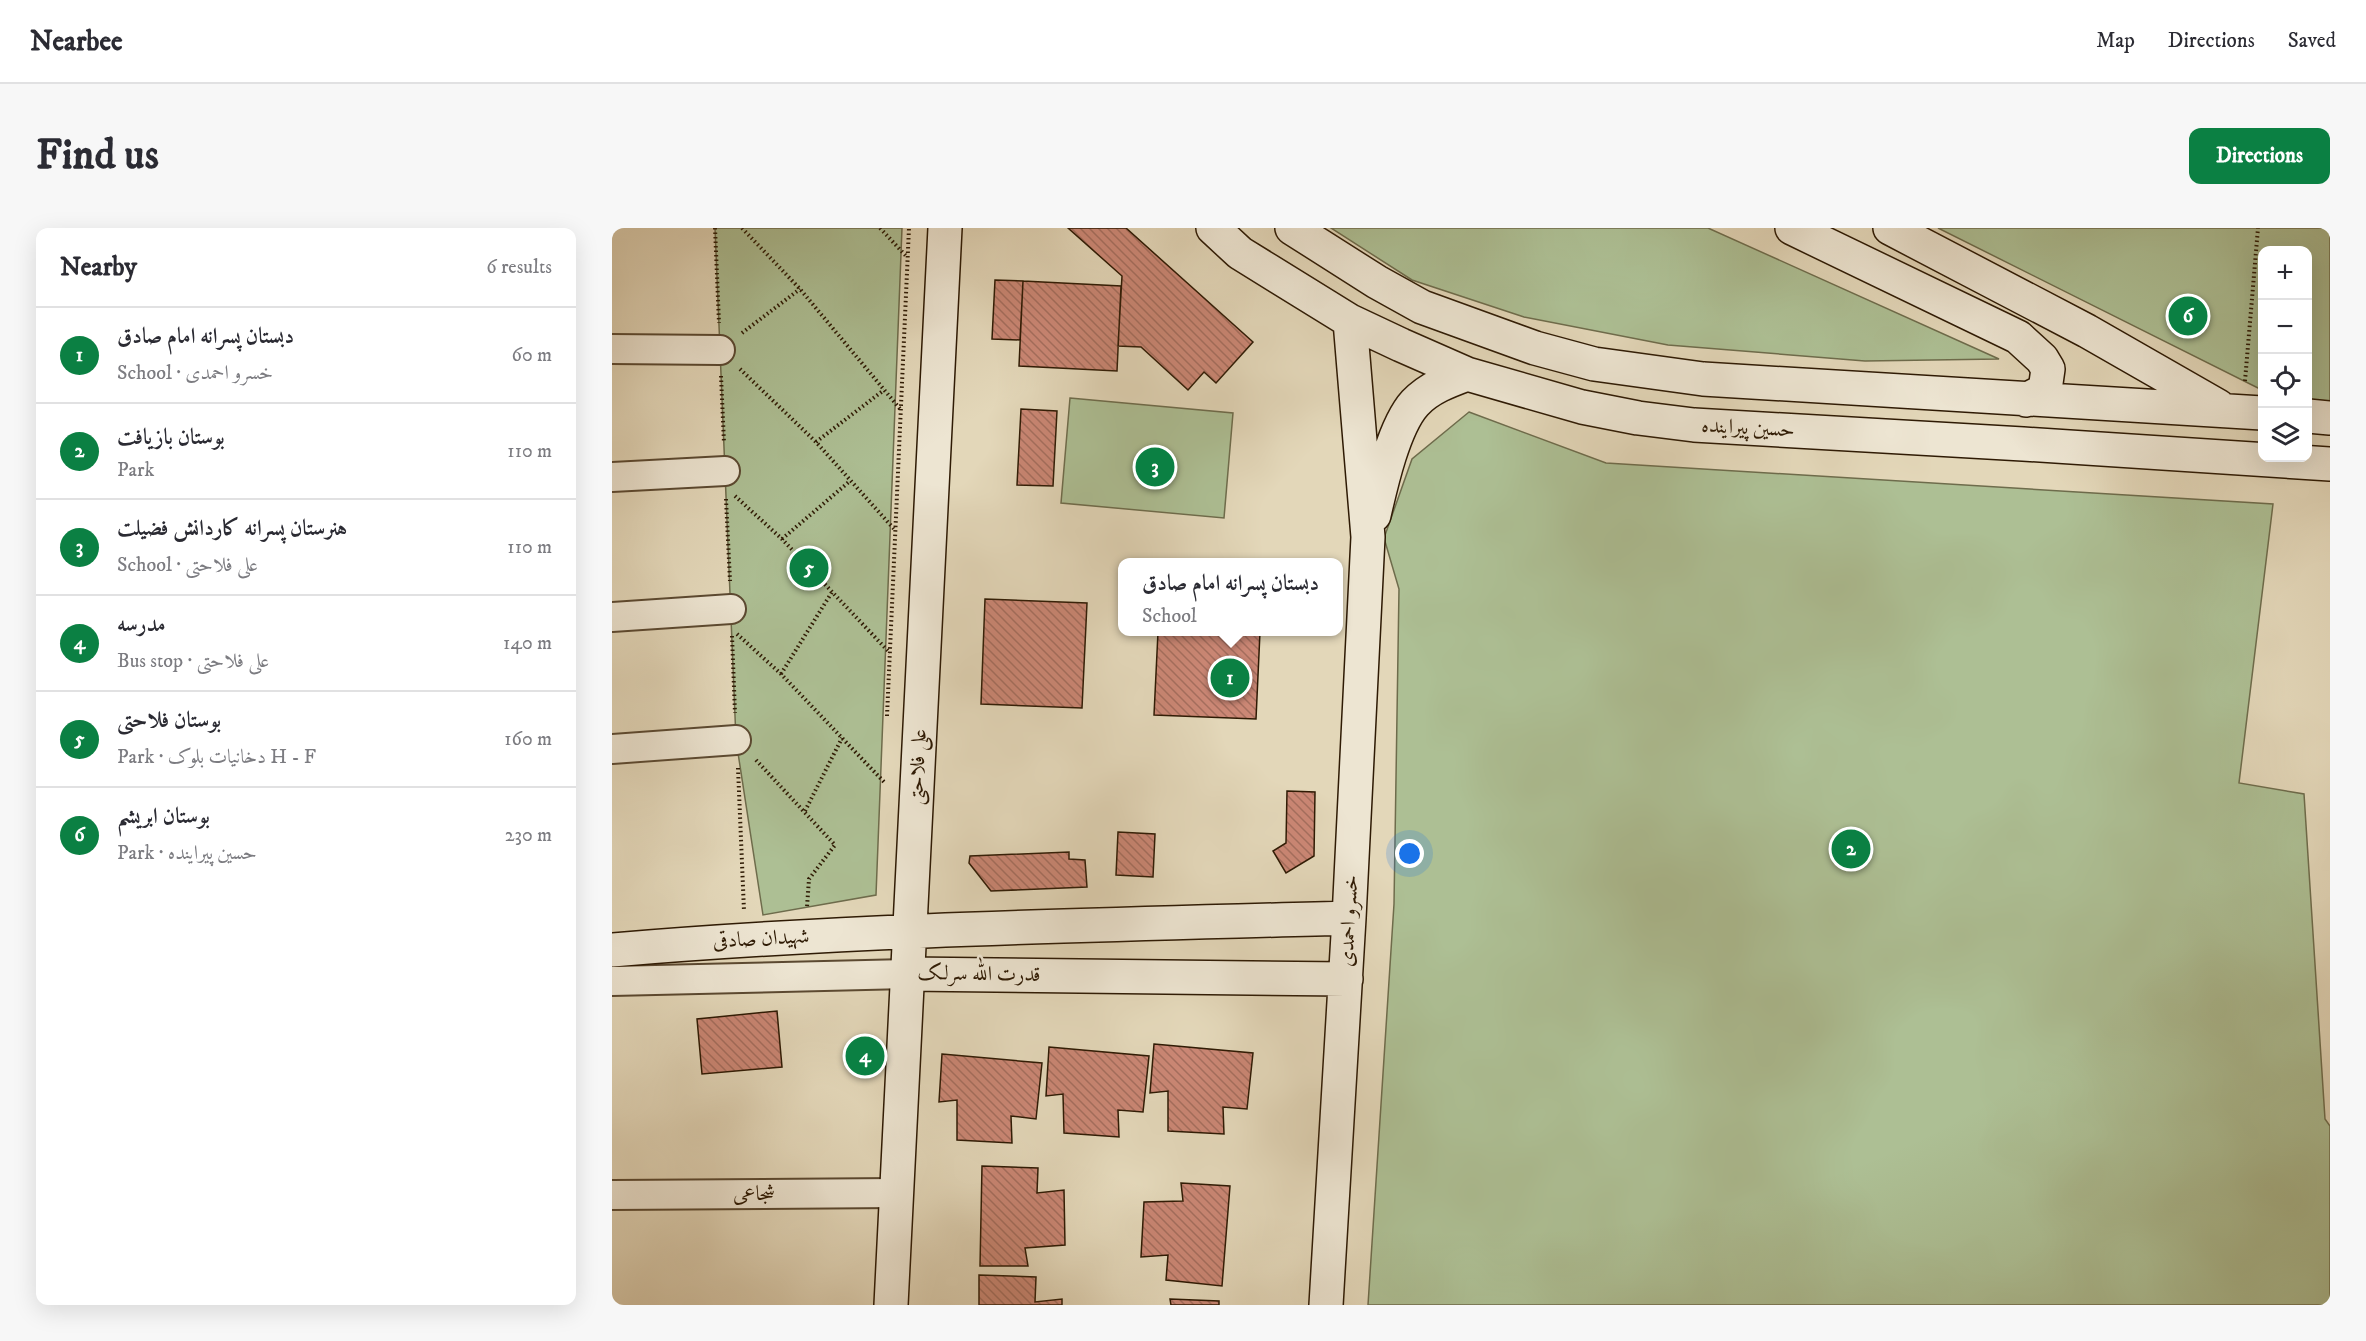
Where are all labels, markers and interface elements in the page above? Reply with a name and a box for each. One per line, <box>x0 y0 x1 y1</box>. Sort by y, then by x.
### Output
text: Nearbee <box>30 24 123 59</box>
text: Map <box>2096 28 2135 54</box>
text: Directions <box>2168 28 2255 54</box>
text: Saved <box>2288 28 2336 54</box>
button: Directions <box>2189 128 2330 184</box>
text: Find us <box>36 130 159 182</box>
map controls <box>2258 246 2312 462</box>
button: + <box>2258 246 2312 300</box>
text: Nearby <box>60 251 137 284</box>
text: 6 results <box>486 255 552 280</box>
pin: 6 <box>2168 294 2208 338</box>
button: − <box>2258 300 2312 354</box>
text: دبستان پسرانه امام صادق <box>117 323 294 350</box>
text: 1 <box>76 343 83 368</box>
text: 60 m <box>512 343 552 368</box>
button: locate <box>2258 354 2312 408</box>
text: School · خسرو احمدی <box>117 361 273 386</box>
button: layers <box>2258 408 2312 462</box>
street label: حسین پیراینده <box>1701 413 1795 444</box>
text: بوستان بازیافت <box>117 424 225 451</box>
text: 2 <box>75 439 84 464</box>
text: 110 m <box>507 439 552 464</box>
pin: 3 <box>1136 444 1174 490</box>
text: Park <box>117 458 154 483</box>
text: هنرستان پسرانه کاردانش فضیلت <box>117 515 347 542</box>
text: 3 <box>76 535 83 560</box>
text: 110 m <box>507 535 552 560</box>
pin: 5 <box>790 546 828 590</box>
text: School · علی فلاحتی <box>117 553 258 578</box>
popup <box>1118 558 1343 636</box>
text: دبستان پسرانه امام صادق <box>1142 570 1319 597</box>
text: School <box>1142 604 1197 629</box>
text: مدرسه <box>117 611 166 638</box>
text: 4 <box>74 631 85 656</box>
text: 140 m <box>503 631 552 656</box>
text: Bus stop · علی فلاحتی <box>117 649 269 674</box>
pin: 1 <box>1210 656 1250 700</box>
text: بوستان فلاحتی <box>117 707 221 734</box>
text: 5 <box>75 727 84 752</box>
text: 160 m <box>504 727 552 752</box>
street label: علی فلاحتی <box>903 728 935 806</box>
text: Park · دخانیات بلوک H - F <box>117 745 316 770</box>
text: بوستان ابریشم <box>117 803 210 830</box>
text: 6 <box>74 823 85 848</box>
text: 230 m <box>505 823 552 848</box>
pin: 2 <box>1832 826 1870 872</box>
your location <box>1395 839 1424 868</box>
text: Park · حسین پیراینده <box>117 841 257 866</box>
street label: خسرو احمدی <box>1334 874 1364 968</box>
street label: شهیدان صادقی <box>712 923 810 955</box>
street label: قدرت الله سرلک <box>917 955 1041 988</box>
pin: 4 <box>846 1034 884 1078</box>
street label: شجاعی <box>733 1181 775 1207</box>

